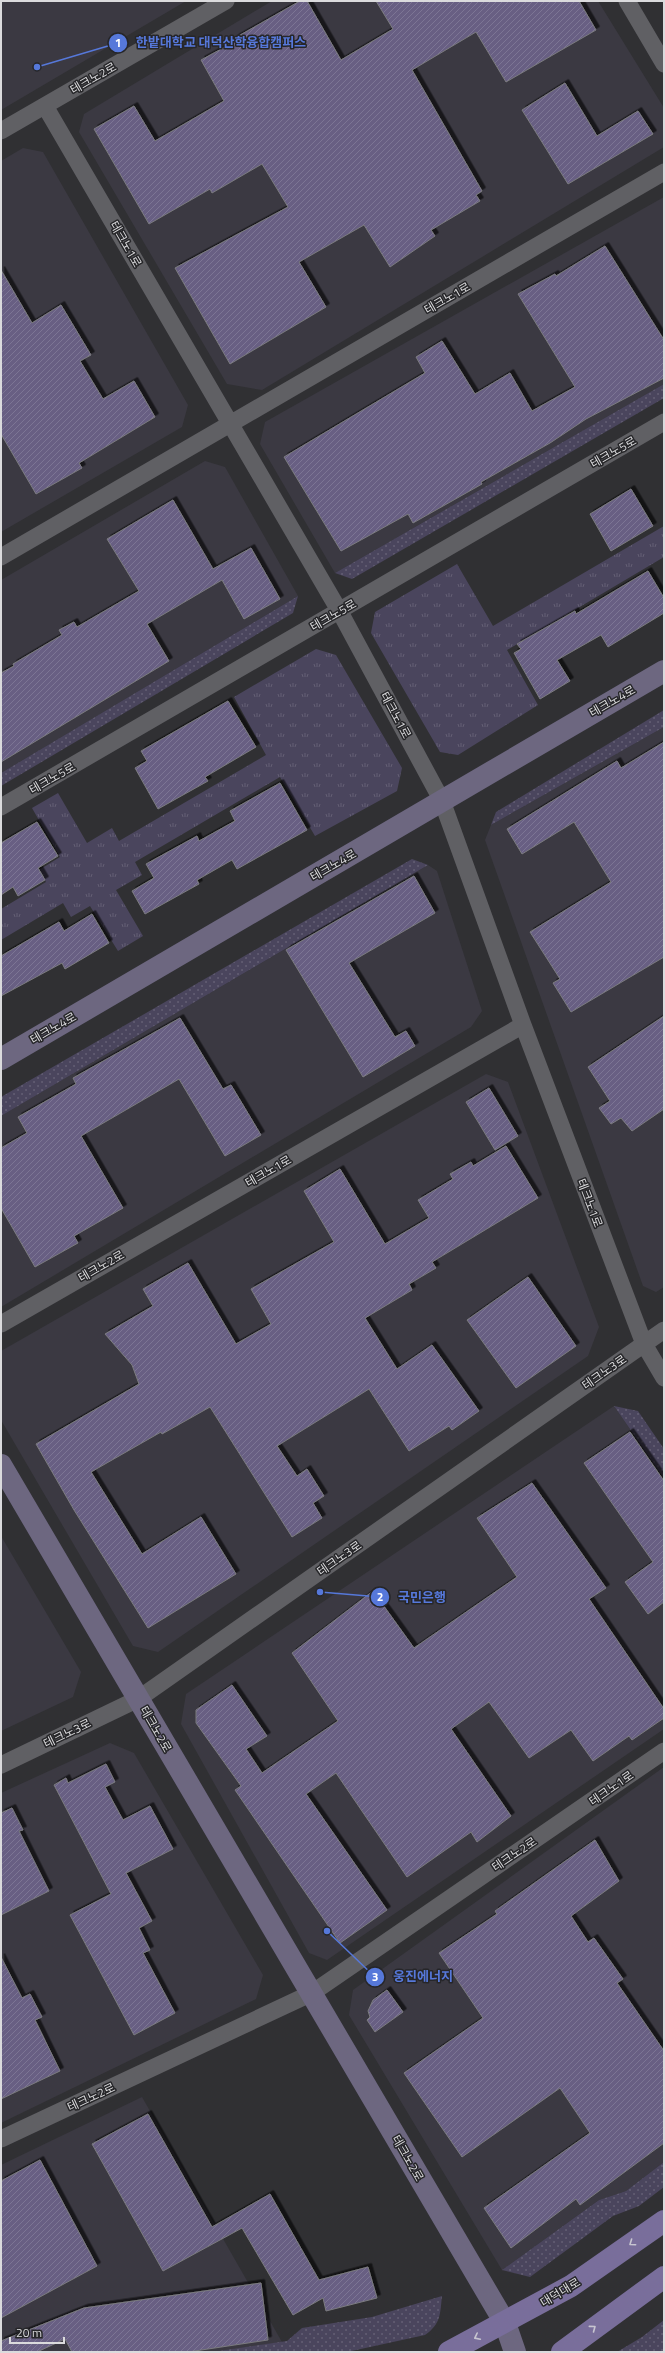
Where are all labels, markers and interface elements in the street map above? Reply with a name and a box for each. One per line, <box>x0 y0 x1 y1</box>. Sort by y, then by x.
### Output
callout: 한밭대학교 대덕산학융합캠퍼스 <box>108 30 314 55</box>
text: 한밭대학교 대덕산학융합캠퍼스 <box>136 32 306 52</box>
text: 1 <box>115 33 121 52</box>
street label: 테크노2로 <box>66 57 120 99</box>
street label: 테크노1로 <box>105 217 147 271</box>
street label: 테크노1로 <box>420 277 474 319</box>
street label: 테크노5로 <box>586 431 640 473</box>
street label: 테크노5로 <box>306 594 360 636</box>
street label: 테크노4로 <box>585 680 639 722</box>
street label: 테크노1로 <box>376 688 416 742</box>
street label: 테크노5로 <box>25 757 79 799</box>
street label: 테크노4로 <box>306 844 360 886</box>
street label: 테크노4로 <box>26 1007 80 1049</box>
street label: 테크노1로 <box>241 1150 295 1192</box>
street label: 테크노1로 <box>572 1176 608 1230</box>
street label: 테크노2로 <box>74 1245 128 1287</box>
street label: 테크노3로 <box>578 1350 630 1394</box>
street label: 테크노3로 <box>313 1536 365 1580</box>
callout: 국민은행 <box>370 1585 453 1610</box>
text: 2 <box>377 1587 383 1606</box>
text: 국민은행 <box>398 1587 446 1607</box>
street label: 테크노2로 <box>135 1702 177 1756</box>
street label: 테크노3로 <box>40 1713 94 1753</box>
street label: 테크노1로 <box>585 1766 637 1810</box>
street label: 테크노2로 <box>488 1832 540 1876</box>
callout: 웅진에너지 <box>365 1964 461 1989</box>
text: 웅진에너지 <box>393 1966 453 1986</box>
text: 3 <box>372 1967 378 1986</box>
street label: 테크노2로 <box>64 2078 118 2116</box>
street label: 테크노2로 <box>387 2131 429 2185</box>
one-way arrow <box>629 2238 636 2246</box>
street label: 대덕대로 <box>536 2272 584 2312</box>
scale bar <box>10 2319 64 2345</box>
text: 20 m <box>16 2323 42 2342</box>
one-way arrow <box>589 2326 596 2333</box>
one-way arrow <box>474 2333 481 2340</box>

